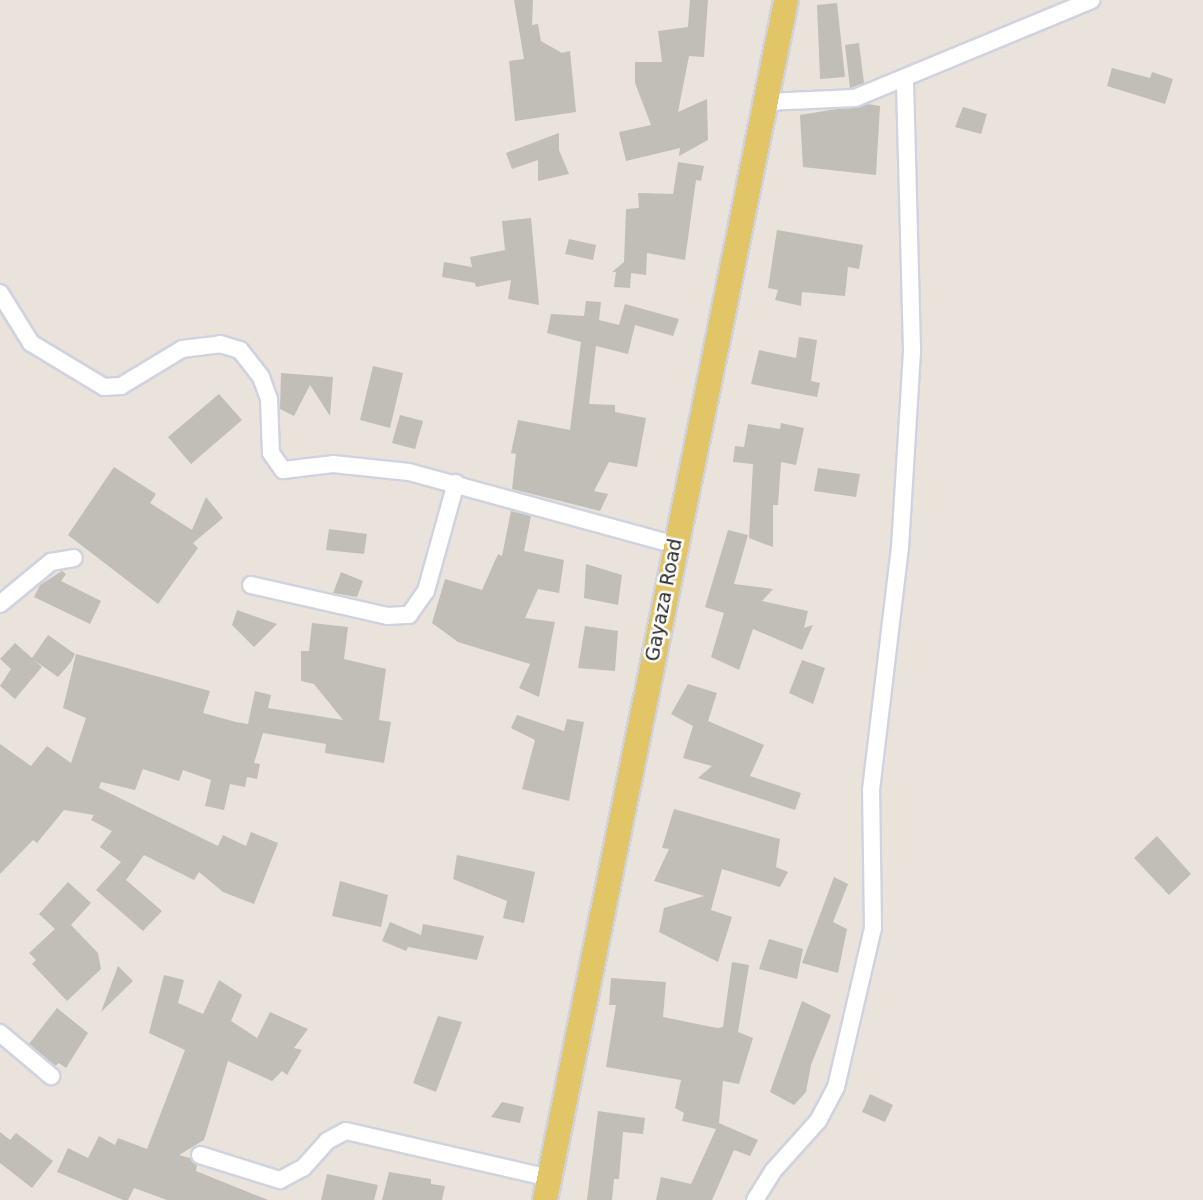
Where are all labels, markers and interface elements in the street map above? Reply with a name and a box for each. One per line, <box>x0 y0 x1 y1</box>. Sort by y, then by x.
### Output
street label: Gayaza Road <box>641 537 687 663</box>

